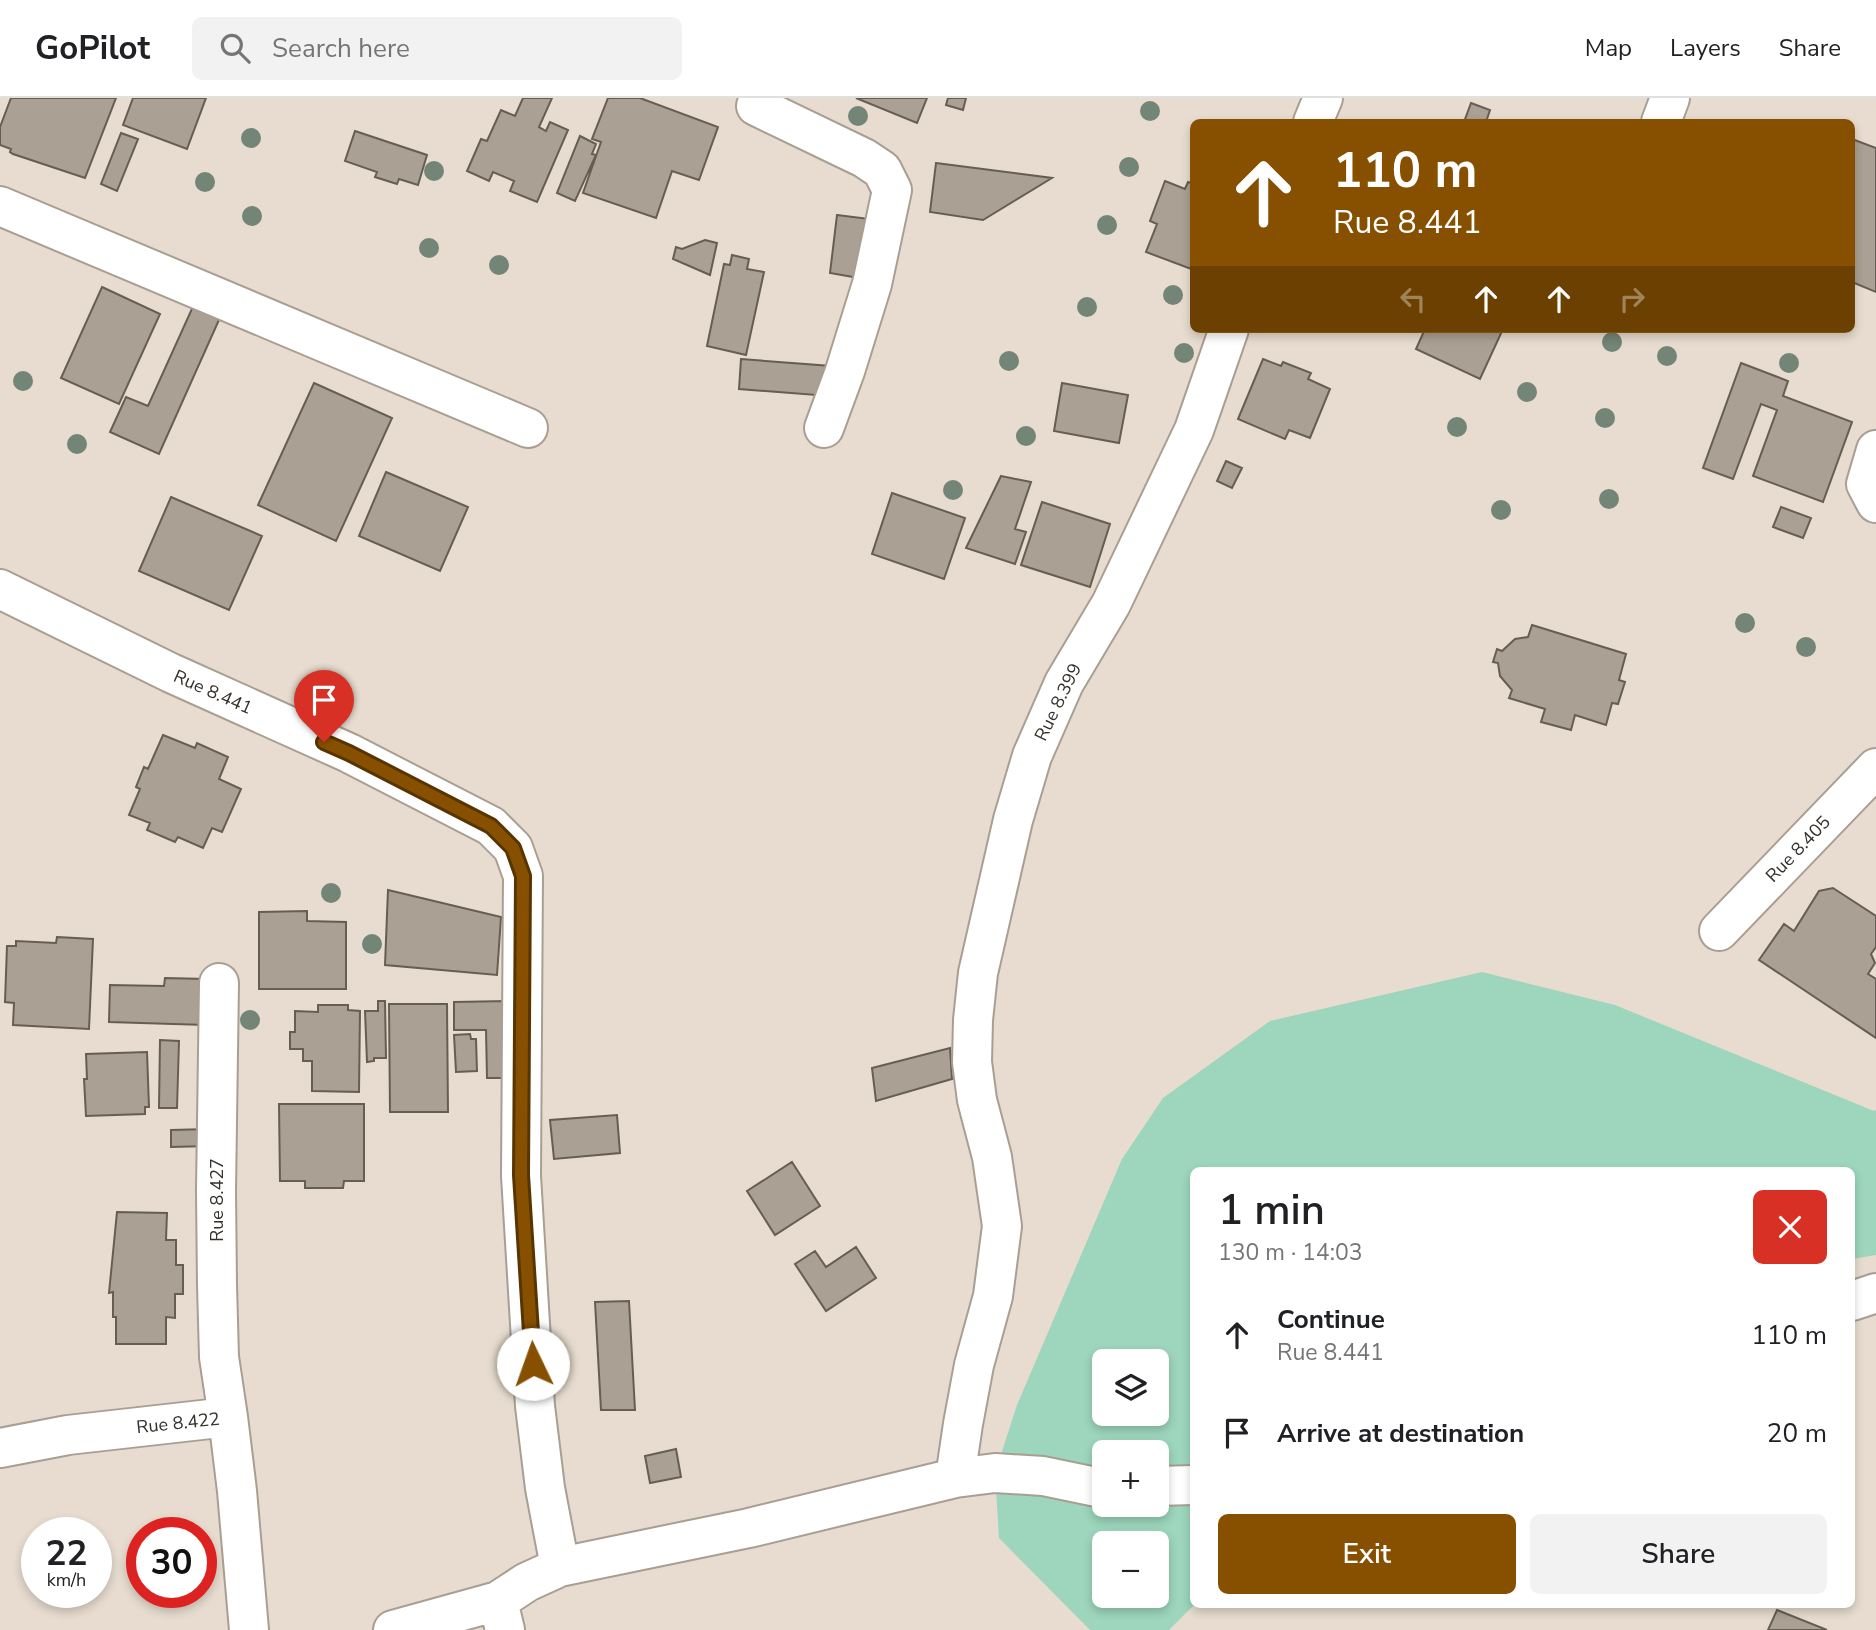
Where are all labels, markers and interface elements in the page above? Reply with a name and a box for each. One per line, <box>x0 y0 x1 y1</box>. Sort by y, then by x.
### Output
search box <box>192 17 682 80</box>
text: GoPilot <box>35 26 150 71</box>
icon: search <box>216 29 254 67</box>
text: Search here <box>272 31 410 66</box>
text: Map <box>1585 32 1632 64</box>
text: Layers <box>1670 32 1741 64</box>
text: Share <box>1779 32 1841 64</box>
text: 110 m <box>1333 137 1477 204</box>
icon: ahead <box>1218 147 1309 238</box>
text: Rue 8.441 <box>1333 201 1482 244</box>
icon: left <box>1394 280 1432 318</box>
icon: ahead <box>1467 280 1505 318</box>
icon: ahead <box>1540 280 1578 318</box>
icon: right <box>1613 280 1651 318</box>
street label: Rue 8.399 <box>1029 659 1087 745</box>
street label: Rue 8.441 <box>170 664 256 720</box>
pin <box>294 670 354 742</box>
icon: arrive <box>305 681 343 719</box>
street label: Rue 8.405 <box>1760 811 1836 887</box>
street label: Rue 8.427 <box>205 1158 229 1242</box>
text: 1 min <box>1218 1182 1325 1239</box>
button: close <box>1753 1190 1827 1264</box>
text: 130 m · 14:03 <box>1218 1237 1363 1268</box>
text: Continue <box>1277 1302 1385 1337</box>
icon: ahead <box>1218 1316 1256 1354</box>
text: 110 m <box>1751 1318 1827 1353</box>
position arrow <box>496 1327 570 1401</box>
text: Rue 8.441 <box>1277 1337 1384 1368</box>
map controls <box>1092 1349 1169 1608</box>
button: layers <box>1092 1349 1169 1426</box>
street label: Rue 8.422 <box>135 1407 221 1439</box>
icon: arrive <box>1218 1414 1256 1452</box>
text: Arrive at destination <box>1277 1416 1524 1451</box>
text: 20 m <box>1767 1416 1827 1451</box>
button: + <box>1092 1440 1169 1517</box>
button: Exit <box>1218 1514 1516 1594</box>
button: Share <box>1530 1514 1827 1594</box>
speed limit sign: 30 <box>126 1517 217 1608</box>
text: 22 <box>45 1530 88 1577</box>
button: − <box>1092 1531 1169 1608</box>
text: km/h <box>47 1568 86 1592</box>

